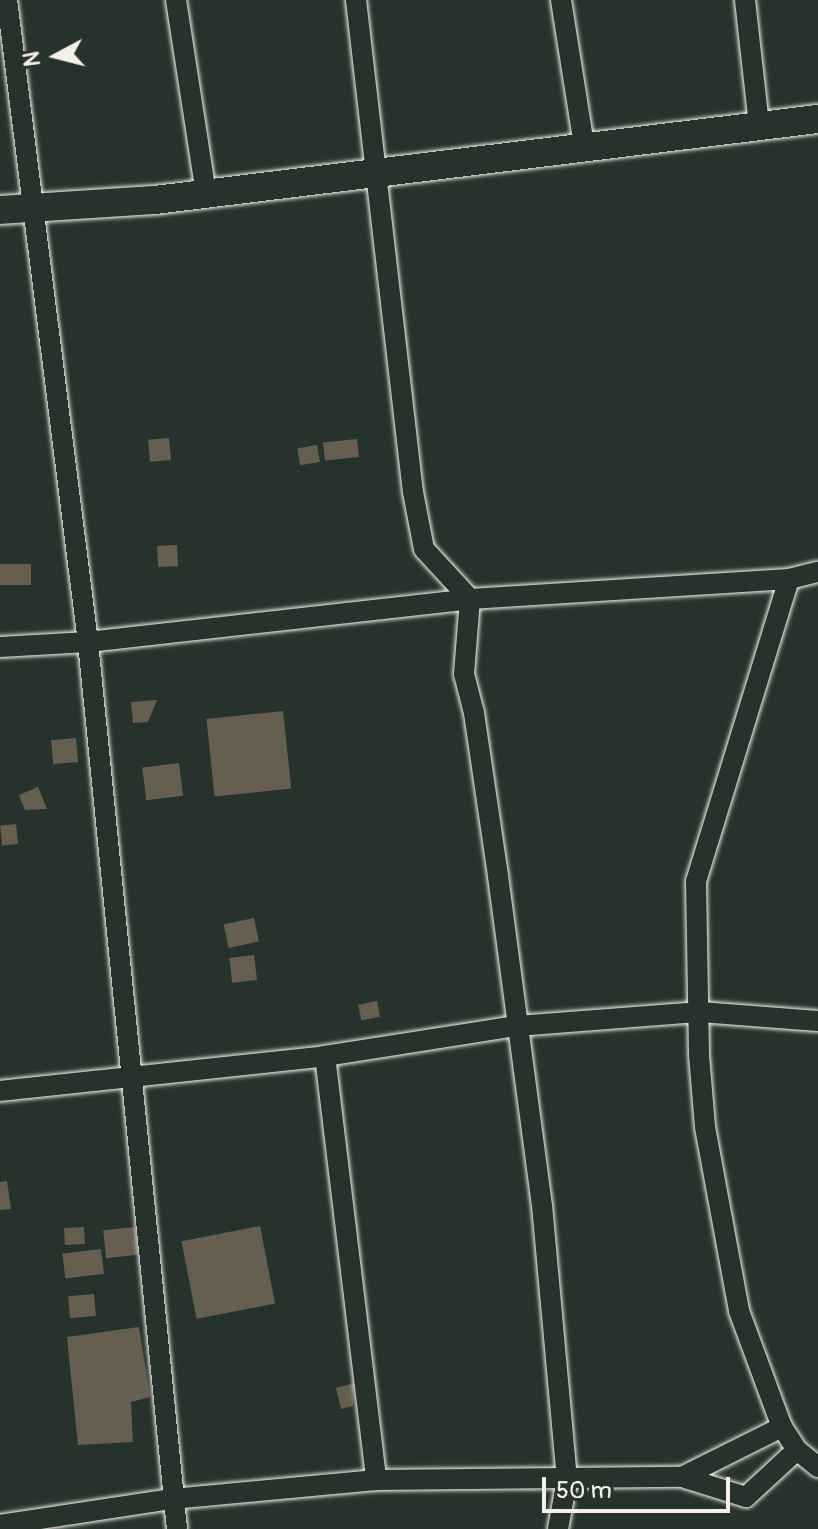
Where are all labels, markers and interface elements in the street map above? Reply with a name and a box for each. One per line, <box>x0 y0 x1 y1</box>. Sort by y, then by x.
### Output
north arrow <box>16 16 96 96</box>
text: N <box>17 50 47 68</box>
scale bar <box>546 1461 734 1511</box>
text: 50 m <box>556 1476 612 1505</box>

